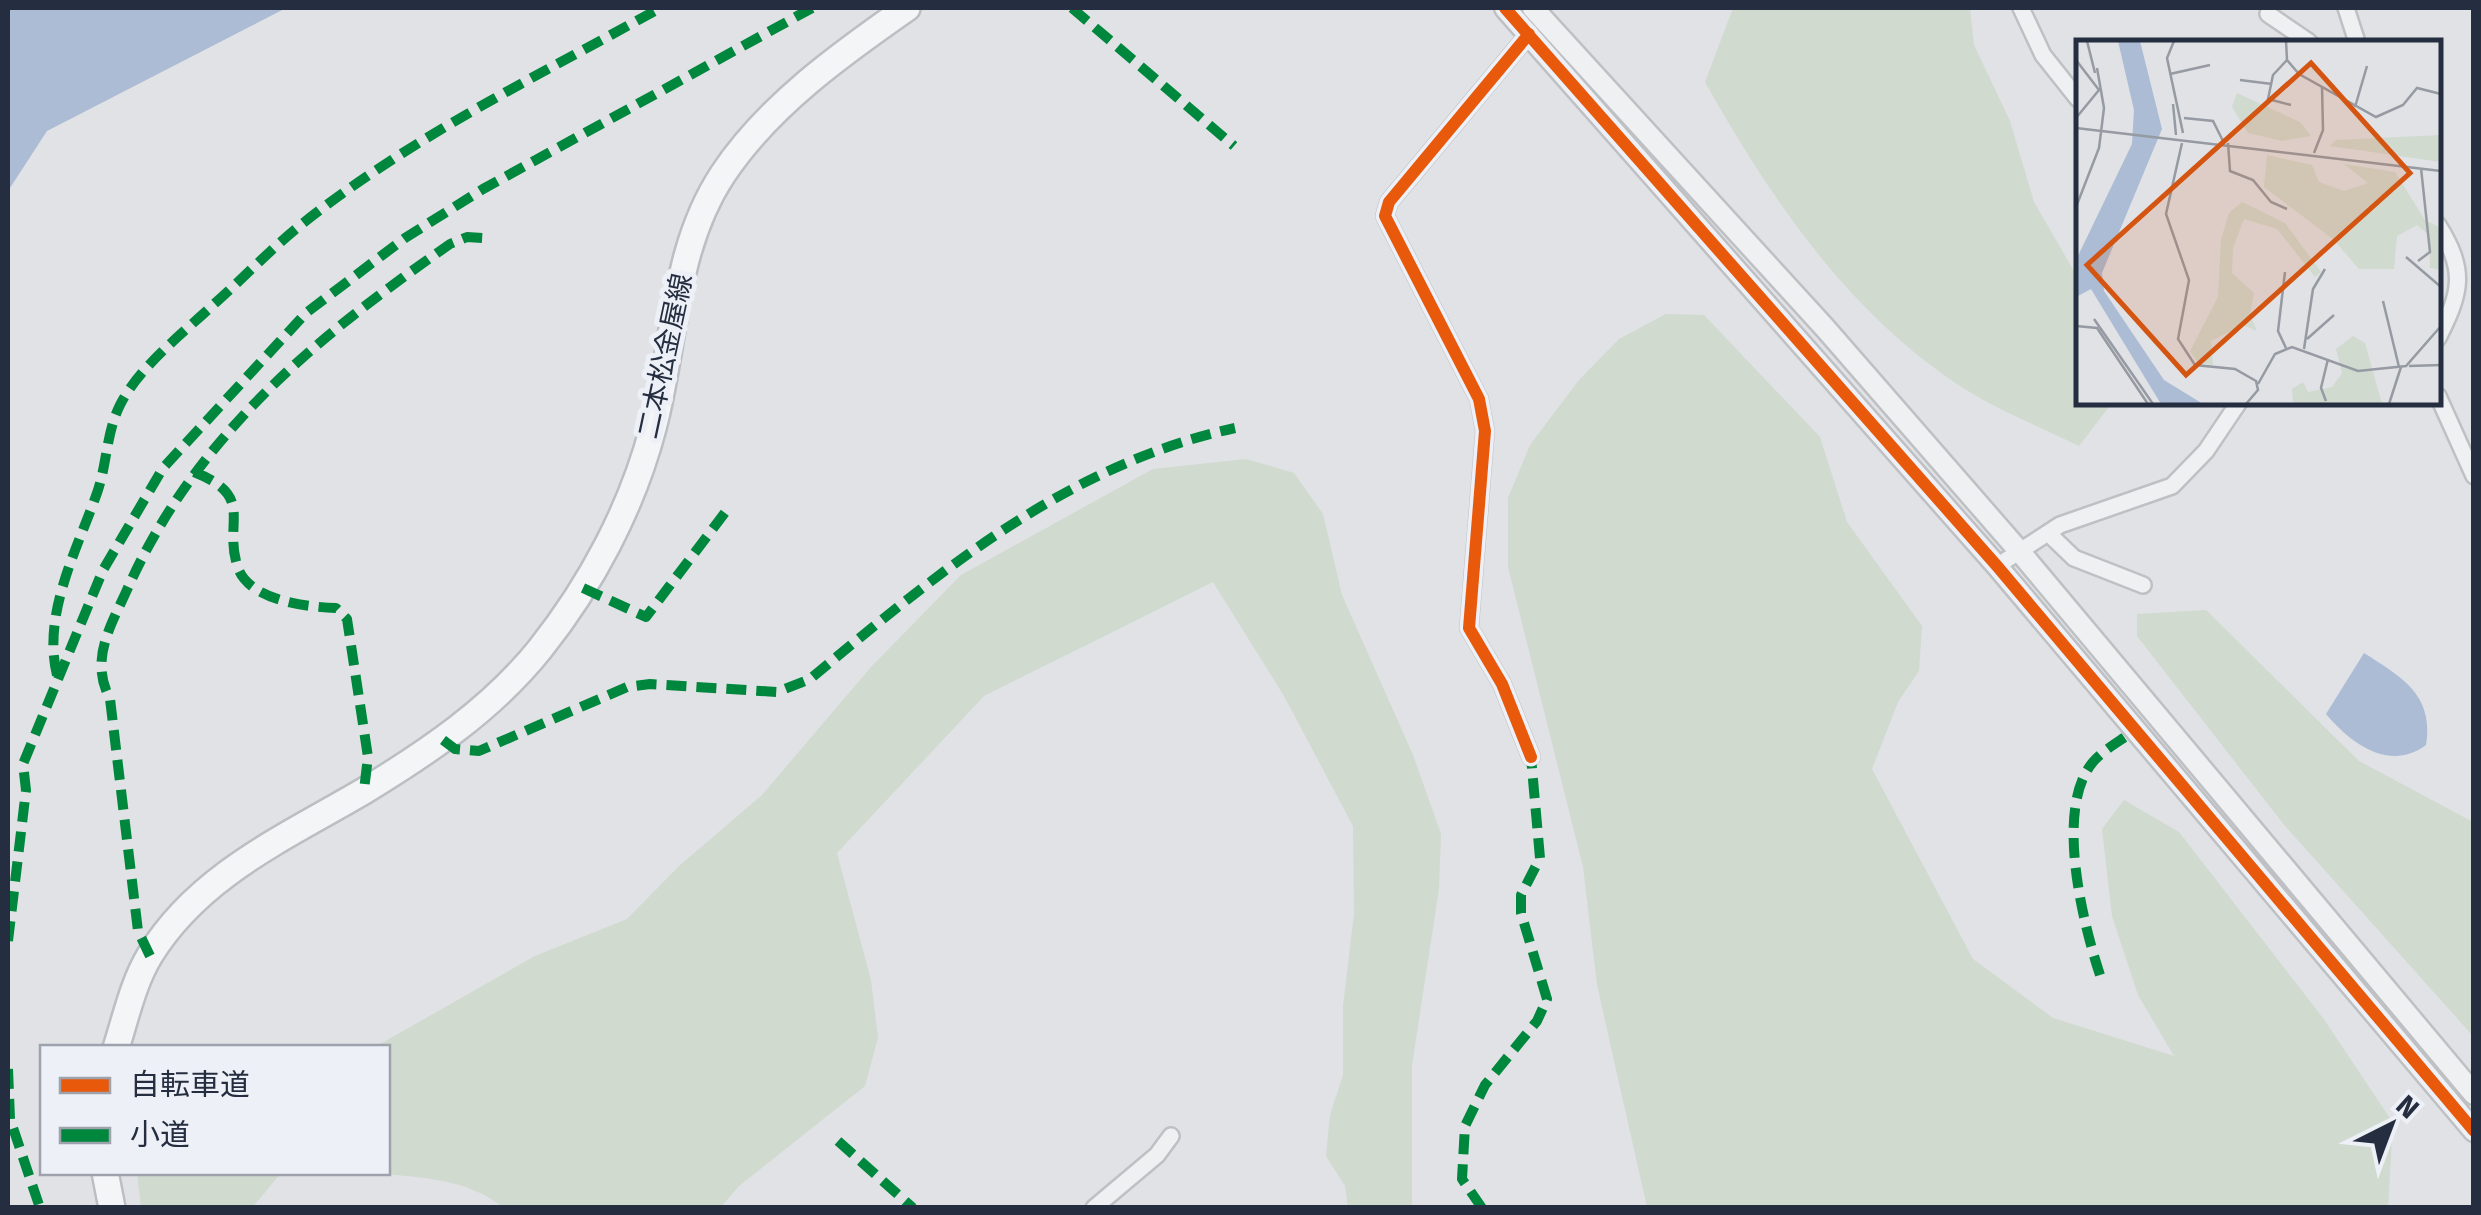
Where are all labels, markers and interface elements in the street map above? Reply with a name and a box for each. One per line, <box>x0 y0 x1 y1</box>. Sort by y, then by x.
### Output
inset map <box>2076 40 2441 405</box>
street label: 二本松金屋線 <box>631 270 699 442</box>
legend <box>40 1045 390 1175</box>
text: 自転車道 <box>130 1067 250 1103</box>
north arrow <box>2341 1075 2441 1175</box>
text: N <box>2389 1088 2425 1125</box>
text: 小道 <box>130 1117 190 1153</box>

